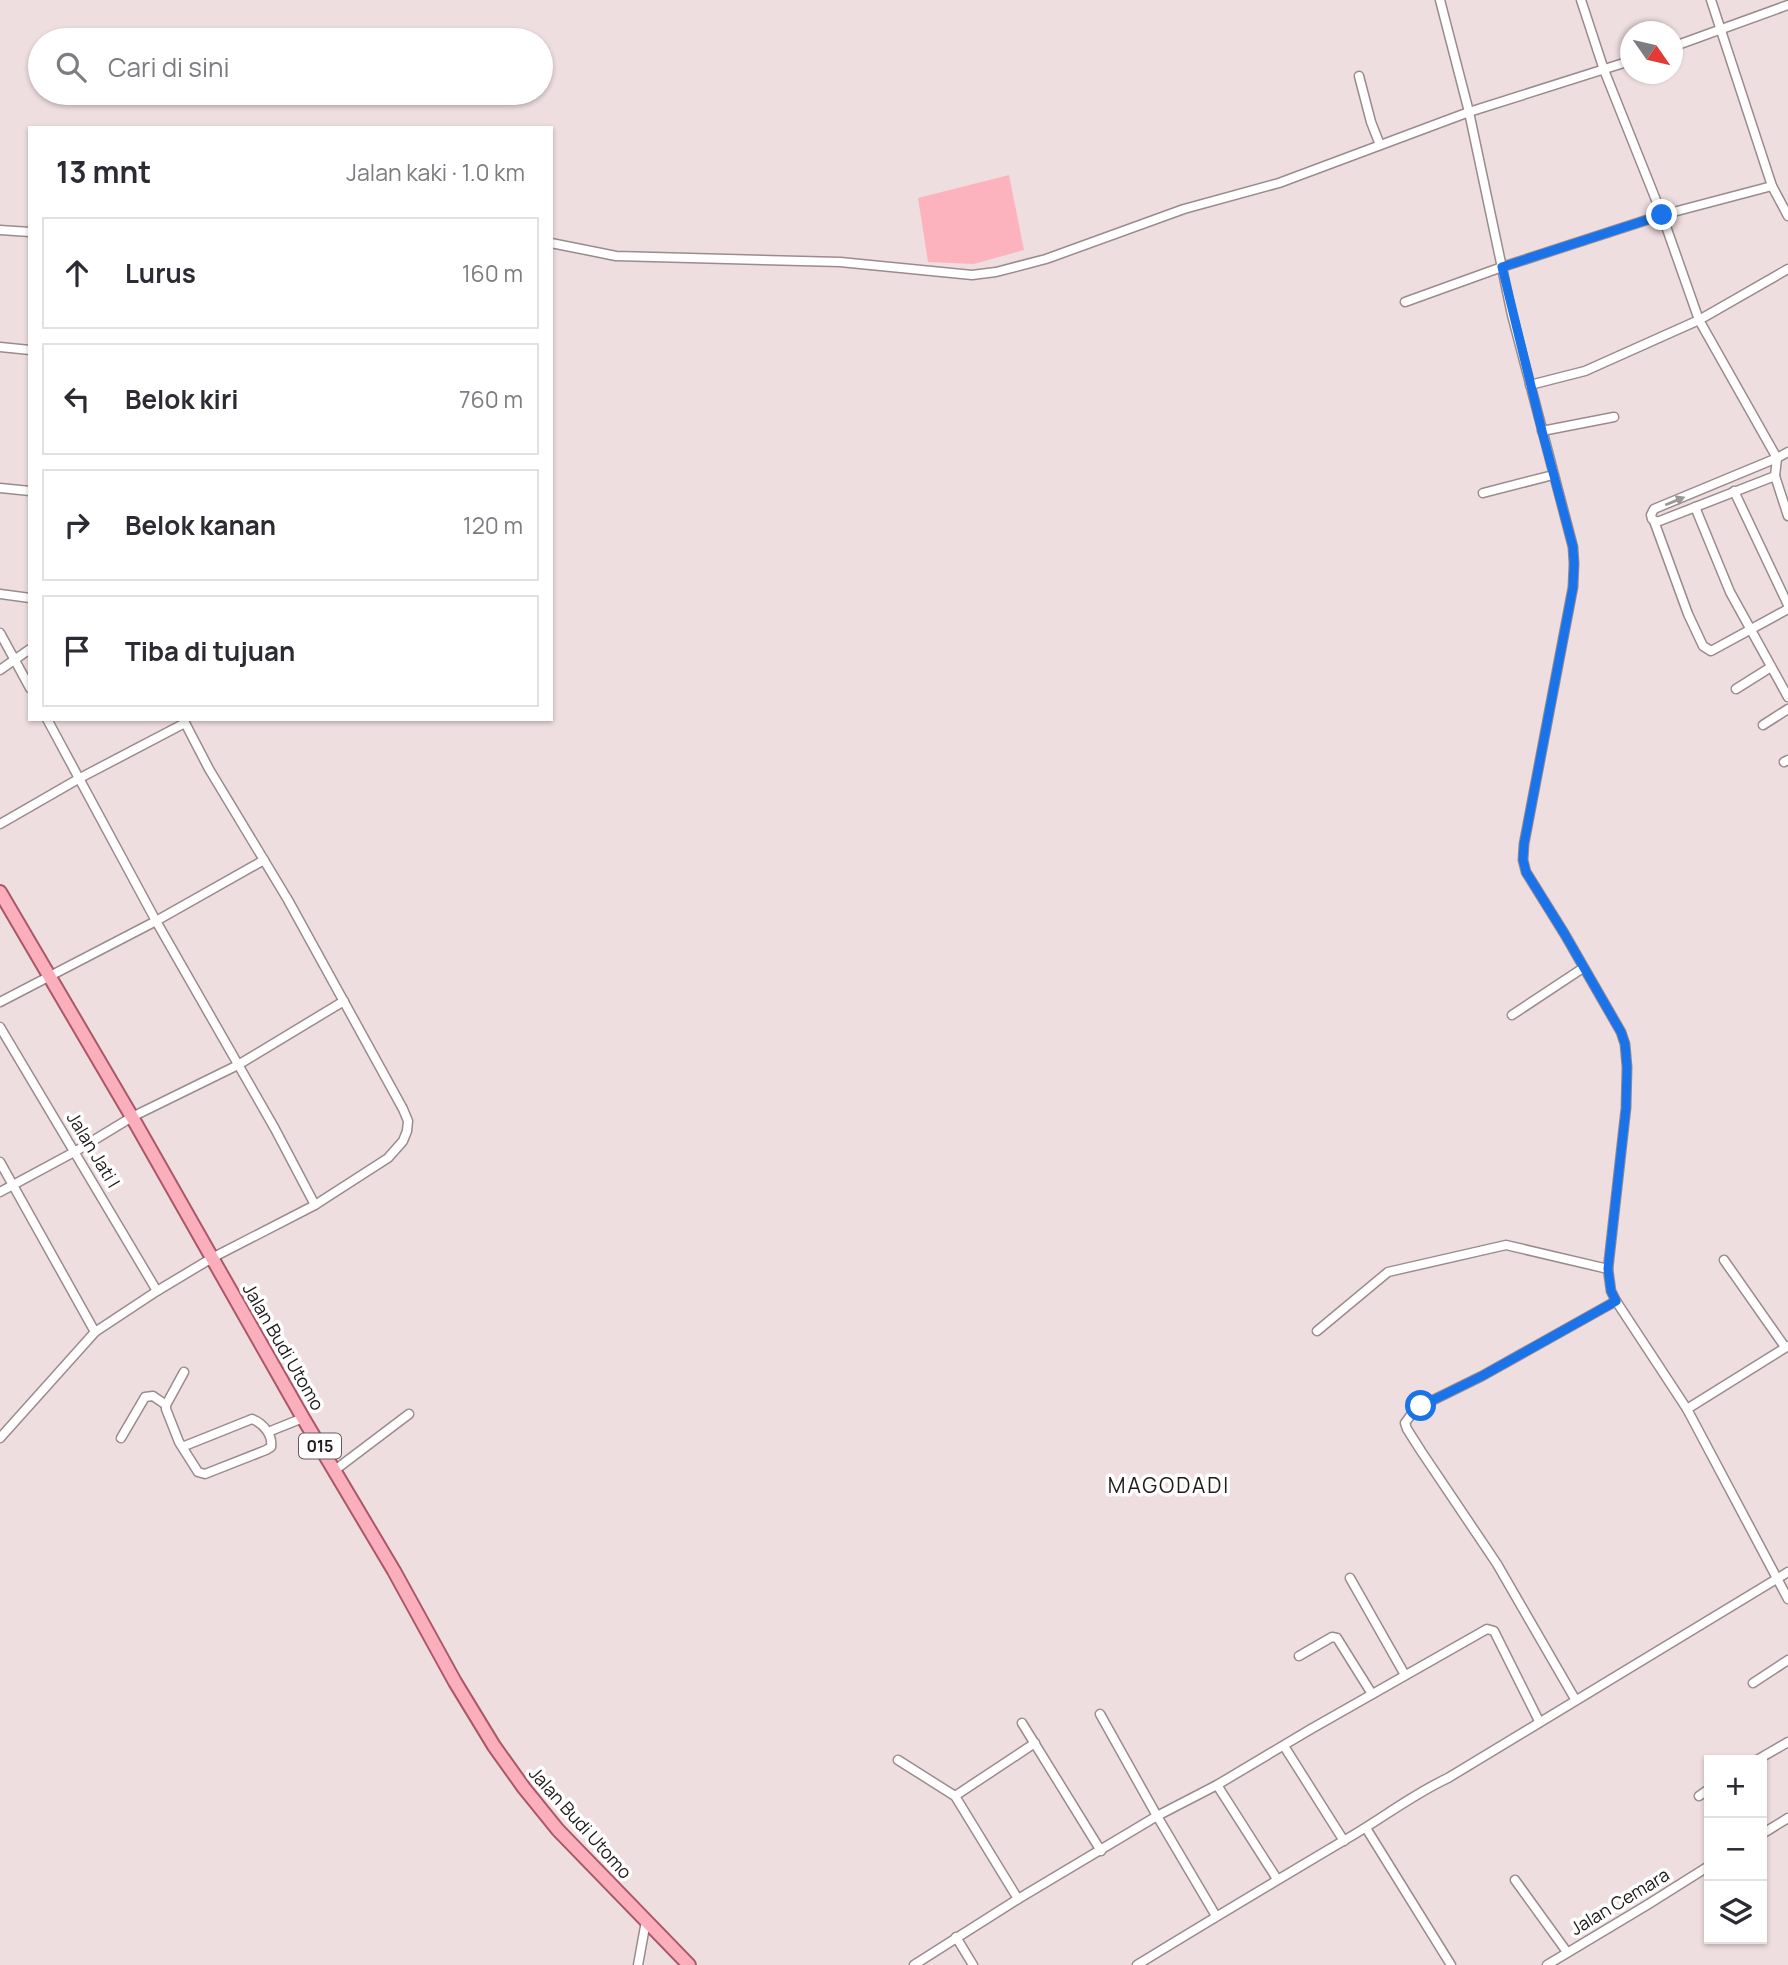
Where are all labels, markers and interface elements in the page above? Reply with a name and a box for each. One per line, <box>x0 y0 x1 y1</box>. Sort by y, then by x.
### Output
north arrow <box>1620 21 1683 84</box>
search box <box>28 28 553 105</box>
icon: search <box>52 48 90 86</box>
text: Cari di sini <box>108 49 230 85</box>
text: 13 mnt <box>56 151 151 192</box>
text: Jalan kaki · 1.0 km <box>346 156 525 188</box>
route end <box>1646 199 1677 230</box>
icon: ahead <box>58 254 96 292</box>
text: Lurus <box>125 255 196 291</box>
text: 160 m <box>462 257 523 289</box>
icon: left <box>58 380 96 418</box>
text: Belok kiri <box>125 381 239 417</box>
text: 760 m <box>459 383 523 415</box>
one-way arrow <box>1664 495 1685 506</box>
icon: right <box>58 506 96 544</box>
text: Belok kanan <box>125 507 276 543</box>
text: 120 m <box>463 509 523 541</box>
icon: arrive <box>58 632 96 670</box>
text: Tiba di tujuan <box>125 633 295 669</box>
street label: Jalan Jati I <box>62 1107 126 1192</box>
street label: Jalan Budi Utomo <box>238 1279 330 1414</box>
route start <box>1405 1390 1436 1421</box>
road number: 015 <box>299 1434 341 1458</box>
district label: MAGODADI <box>1108 1471 1230 1499</box>
map controls <box>1704 1755 1767 1944</box>
button: + <box>1704 1755 1767 1818</box>
street label: Jalan Budi Utomo <box>524 1761 638 1884</box>
button: − <box>1704 1818 1767 1881</box>
street label: Jalan Cemara <box>1566 1862 1673 1940</box>
button: layers <box>1704 1881 1767 1944</box>

